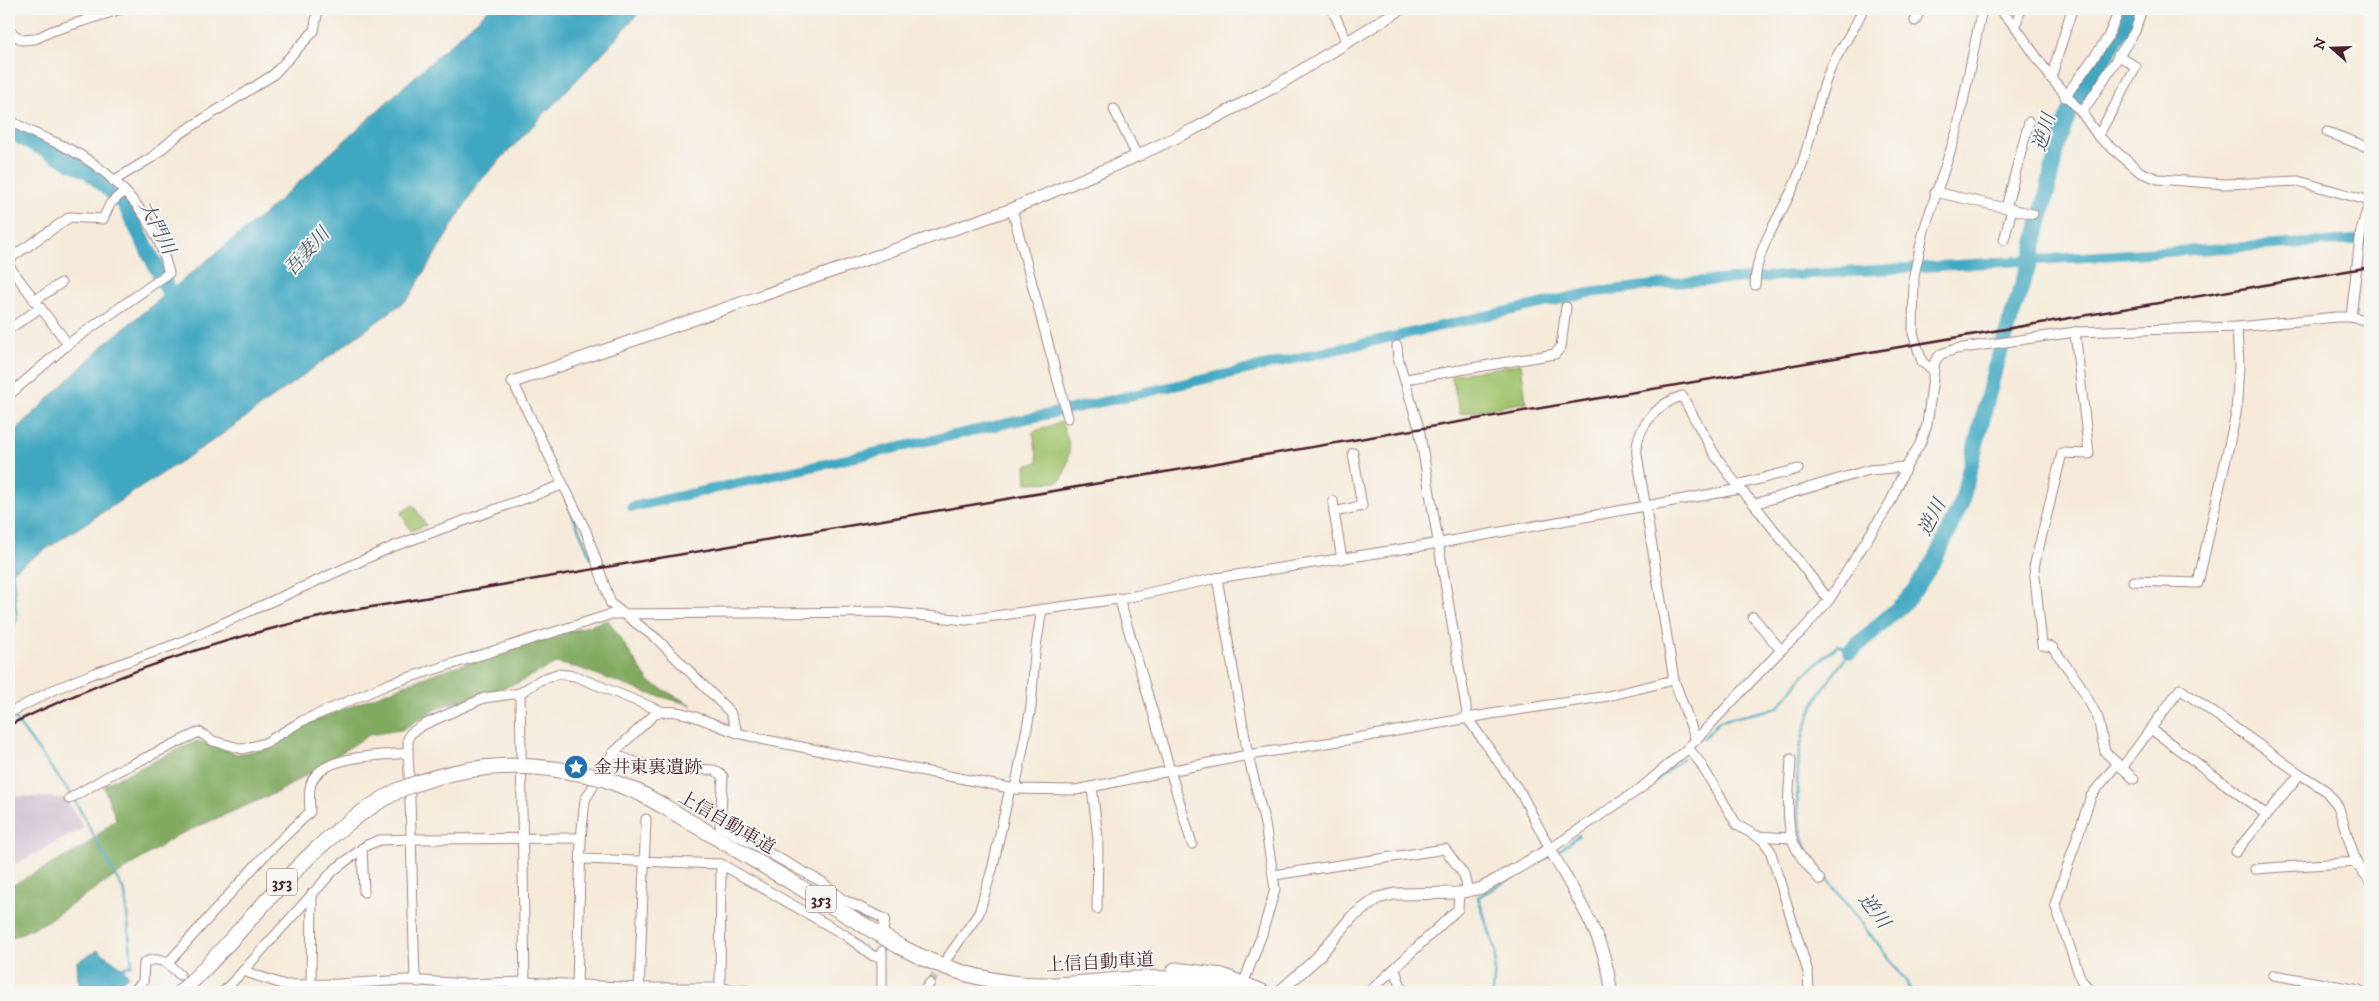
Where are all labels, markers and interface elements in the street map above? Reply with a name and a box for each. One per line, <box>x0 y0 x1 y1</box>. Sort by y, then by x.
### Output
north arrow <box>2306 22 2356 72</box>
text: N <box>2310 35 2331 52</box>
water label: 逆川 <box>2028 109 2062 154</box>
water label: 大門川 <box>133 197 181 260</box>
water label: 吾妻川 <box>279 222 336 281</box>
water label: 逆川 <box>1913 494 1952 540</box>
place icon: 金井東裏遺跡 <box>563 754 589 780</box>
place label: 金井東裏遺跡 <box>594 757 702 779</box>
street label: 上信自動車道 <box>674 786 779 859</box>
road number: 353 <box>267 869 297 896</box>
road number: 353 <box>806 886 836 912</box>
water label: 逆川 <box>1853 889 1896 935</box>
street label: 上信自動車道 <box>1046 949 1155 977</box>

